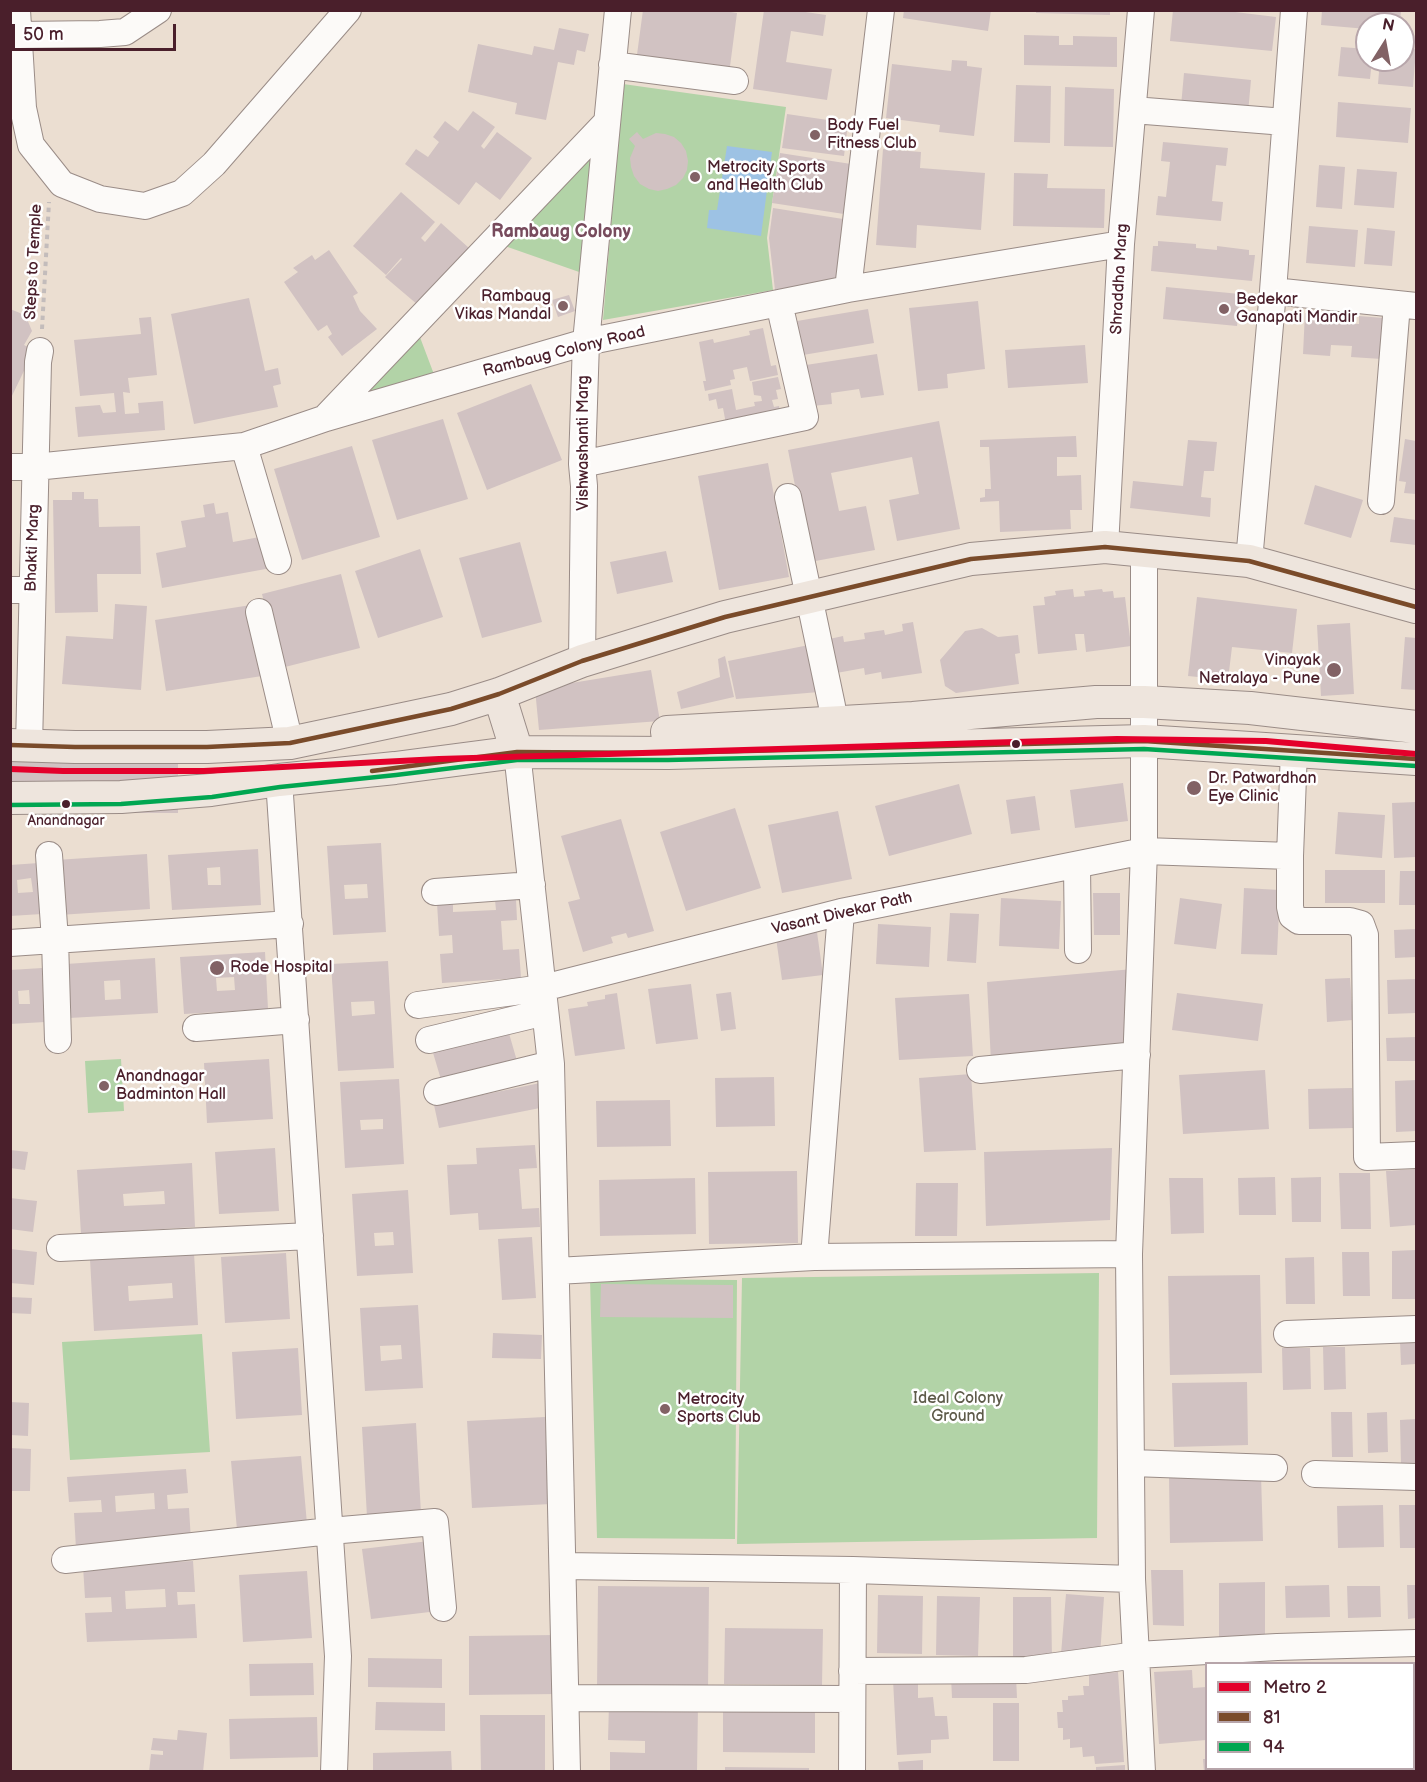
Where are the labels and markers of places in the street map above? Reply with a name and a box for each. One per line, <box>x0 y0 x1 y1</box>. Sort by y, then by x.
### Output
place label: Body Fuel Fitness Club <box>827 116 917 154</box>
marker: Body Fuel Fitness Club <box>808 128 822 142</box>
place label: Metrocity Sports and Health Club <box>707 158 825 196</box>
marker: Metrocity Sports and Health Club <box>688 170 702 184</box>
place label: Rambaug Vikas Mandal <box>455 287 551 325</box>
place label: Bedekar Ganapati Mandir <box>1236 290 1357 328</box>
marker: Rambaug Vikas Mandal <box>556 299 570 313</box>
marker: Bedekar Ganapati Mandir <box>1217 302 1231 316</box>
place label: Vinayak Netralaya - Pune <box>1199 651 1320 689</box>
marker: Vinayak Netralaya - Pune <box>1325 661 1343 679</box>
unlabelled marker <box>1010 738 1022 750</box>
place label: Dr. Patwardhan Eye Clinic <box>1208 769 1317 807</box>
marker: Dr. Patwardhan Eye Clinic <box>1185 779 1203 797</box>
marker: Anandnagar <box>60 798 72 810</box>
place label: Anandnagar <box>27 813 105 829</box>
place label: Rode Hospital <box>230 958 332 978</box>
marker: Rode Hospital <box>208 959 226 977</box>
place label: Anandnagar Badminton Hall <box>116 1067 226 1105</box>
marker: Anandnagar Badminton Hall <box>97 1079 111 1093</box>
place label: Metrocity Sports Club <box>677 1390 761 1428</box>
marker: Metrocity Sports Club <box>658 1402 672 1416</box>

